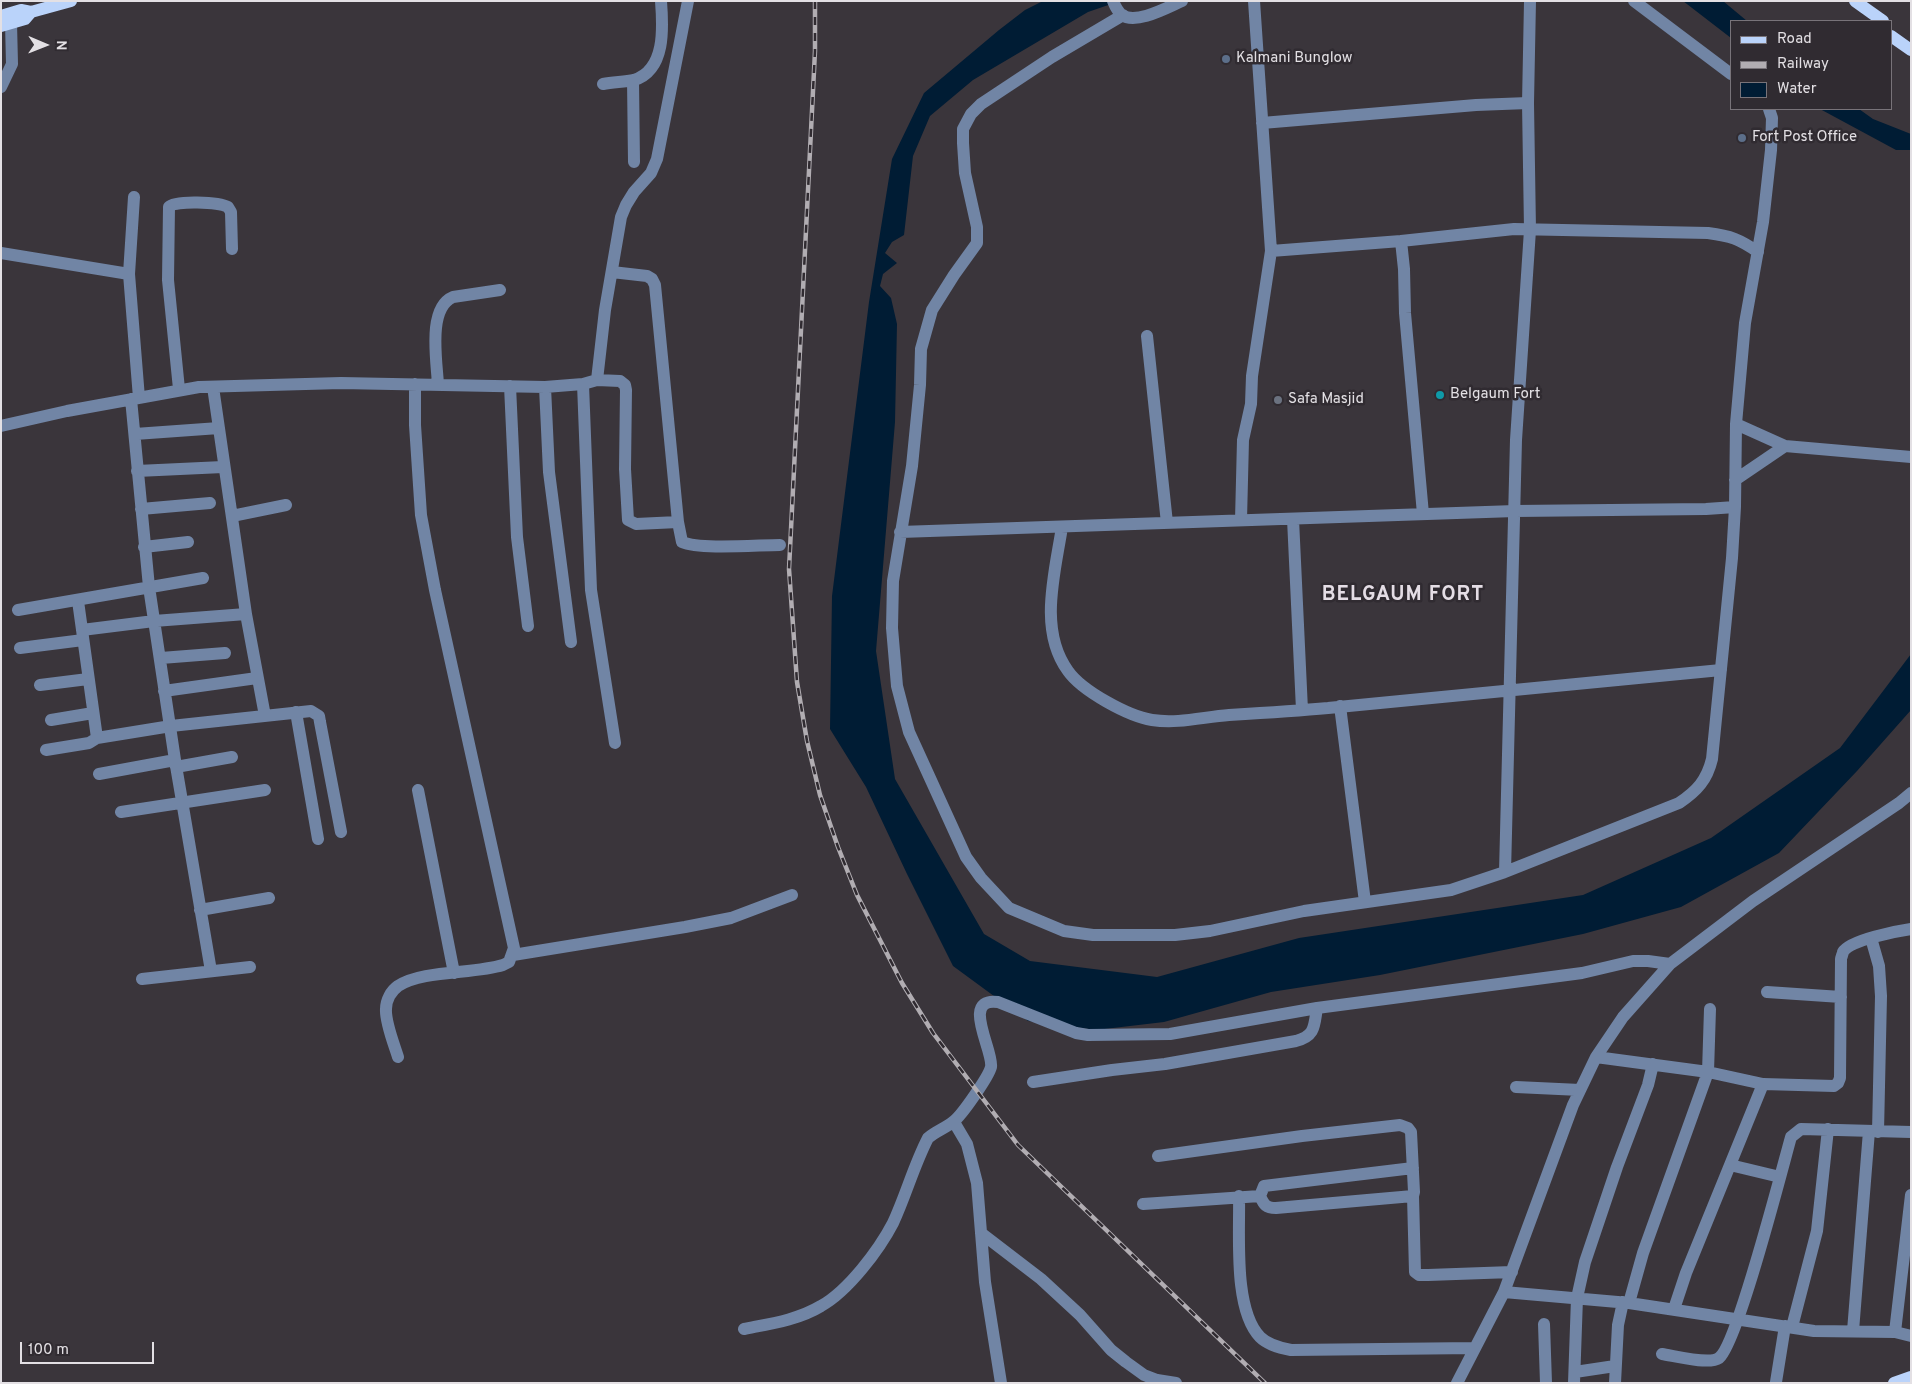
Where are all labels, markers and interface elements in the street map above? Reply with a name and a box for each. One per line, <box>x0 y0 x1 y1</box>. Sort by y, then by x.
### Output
north arrow <box>20 20 70 70</box>
legend <box>1730 20 1892 110</box>
text: Road <box>1777 30 1812 49</box>
text: N <box>52 40 69 50</box>
place label: Kalmani Bunglow <box>1236 50 1353 68</box>
marker: Kalmani Bunglow <box>1220 53 1232 65</box>
text: Railway <box>1777 55 1829 74</box>
text: Water <box>1777 80 1816 99</box>
place label: Fort Post Office <box>1752 129 1857 147</box>
marker: Fort Post Office <box>1736 132 1748 144</box>
place label: Belgaum Fort <box>1450 386 1540 404</box>
marker: Belgaum Fort <box>1434 389 1446 401</box>
place label: Safa Masjid <box>1288 391 1364 409</box>
marker: Safa Masjid <box>1272 394 1284 406</box>
district label: BELGAUM FORT <box>1320 584 1486 608</box>
scale bar <box>22 1332 156 1364</box>
text: 100 m <box>28 1341 69 1360</box>

